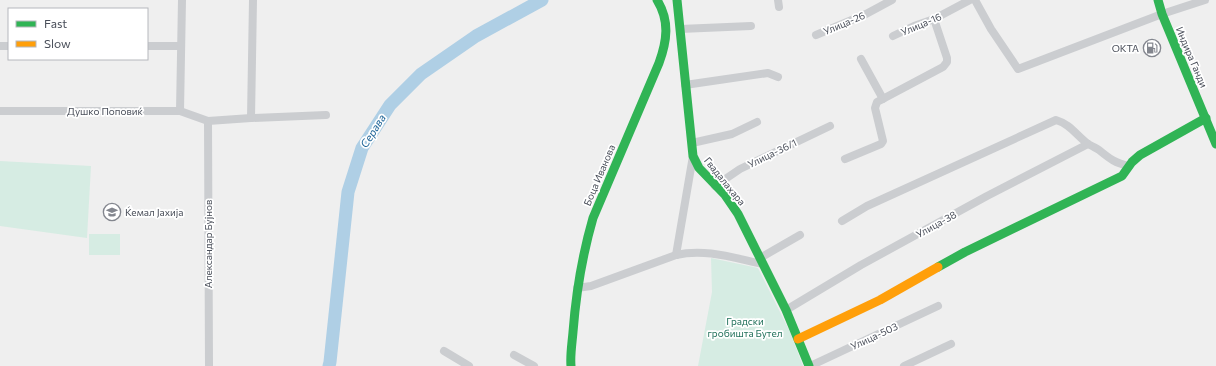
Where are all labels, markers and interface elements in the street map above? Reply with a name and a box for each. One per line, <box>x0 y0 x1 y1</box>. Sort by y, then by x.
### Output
legend <box>8 8 148 60</box>
street label: Улица-26 <box>821 9 867 37</box>
street label: Улица-16 <box>899 10 943 38</box>
text: Fast <box>44 16 67 30</box>
street label: Индира Ганди <box>1174 25 1210 89</box>
text: Slow <box>44 36 71 50</box>
fuel station icon: ОКТА <box>1142 38 1162 58</box>
place label: ОКТА <box>1112 42 1139 54</box>
street label: Душко Поповиќ <box>67 105 144 117</box>
water label: Серава <box>357 111 388 150</box>
street label: Улица-36/1 <box>746 136 798 170</box>
street label: Боца Иванова <box>581 143 617 207</box>
street label: Гвадалахара <box>702 154 748 208</box>
street label: Александар Бујнов <box>202 200 214 288</box>
school or university icon: Ќемал Јахија <box>102 202 122 222</box>
place label: Ќемал Јахија <box>125 206 184 218</box>
street label: Улица-38 <box>914 208 958 240</box>
park label: Градски гробишта Бутел <box>707 315 783 339</box>
street label: Улица-503 <box>849 320 900 352</box>

